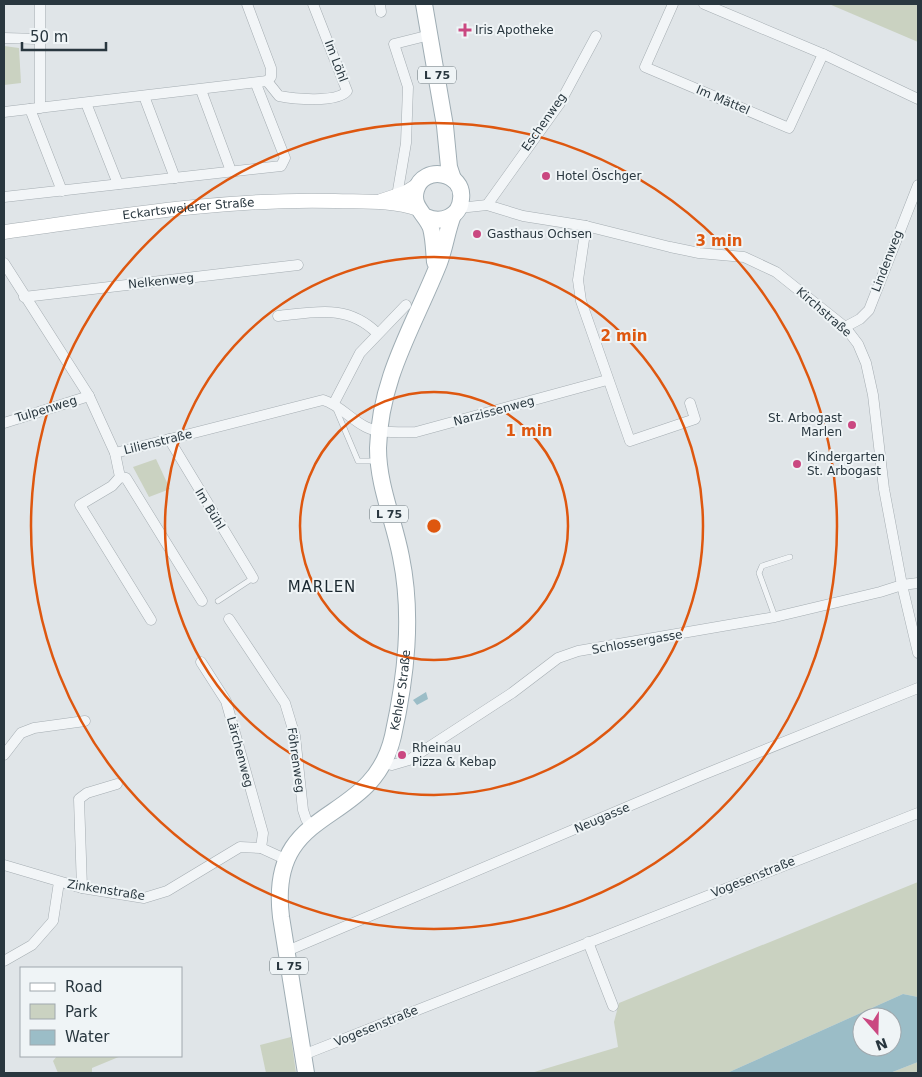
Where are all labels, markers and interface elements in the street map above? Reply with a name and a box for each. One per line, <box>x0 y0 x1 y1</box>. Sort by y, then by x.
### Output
scale bar <box>22 20 106 52</box>
place label: Iris Apotheke <box>475 23 554 37</box>
marker: Iris Apotheke <box>459 24 471 36</box>
text: 50 m <box>30 28 68 46</box>
street label: Im Löhl <box>322 38 350 84</box>
road number: L 75 <box>418 66 456 84</box>
street label: Im Mättel <box>694 82 752 118</box>
street label: Eschenweg <box>519 90 569 154</box>
place label: Hotel Öschger <box>556 167 642 183</box>
marker: Hotel Öschger <box>540 170 552 182</box>
street label: Eckartsweierer Straße <box>122 195 255 222</box>
place label: Gasthaus Ochsen <box>487 227 592 241</box>
marker: Gasthaus Ochsen <box>471 228 483 240</box>
street label: Lindenweg <box>869 228 905 294</box>
text: 3 min <box>695 232 743 250</box>
street label: Nelkenweg <box>127 271 195 291</box>
street label: Kirchstraße <box>794 284 854 340</box>
text: 2 min <box>600 327 648 345</box>
street label: Tulpenweg <box>12 393 79 425</box>
street label: Narzissenweg <box>452 393 536 429</box>
place label: St. Arbogast Marlen <box>768 411 842 439</box>
marker: St. Arbogast Marlen <box>846 419 858 431</box>
text: 1 min <box>505 422 553 440</box>
street label: Lilienstraße <box>122 427 194 457</box>
place label: Kindergarten St. Arbogast <box>807 450 885 478</box>
marker: Kindergarten St. Arbogast <box>791 458 803 470</box>
street label: Im Bühl <box>192 486 228 532</box>
road number: L 75 <box>370 506 408 522</box>
centre of rings <box>425 517 443 535</box>
district label: MARLEN <box>288 578 356 596</box>
street label: Schlossergasse <box>590 627 684 657</box>
street label: Kehler Straße <box>387 649 413 732</box>
street label: Lärchenweg <box>224 715 256 789</box>
street label: Föhrenweg <box>284 726 308 794</box>
place label: Rheinau Pizza & Kebap <box>412 741 497 769</box>
marker: Rheinau Pizza & Kebap <box>396 749 408 761</box>
street label: Neugasse <box>572 800 632 836</box>
street label: Vogesenstraße <box>709 854 797 900</box>
street label: Zinkenstraße <box>66 877 146 903</box>
road number: L 75 <box>270 958 308 974</box>
legend <box>20 967 182 1057</box>
text: Road <box>65 978 103 996</box>
text: Park <box>65 1003 98 1021</box>
street label: Vogesenstraße <box>332 1003 420 1049</box>
north arrow <box>852 1007 902 1057</box>
text: Water <box>65 1028 110 1046</box>
text: N <box>873 1035 890 1054</box>

